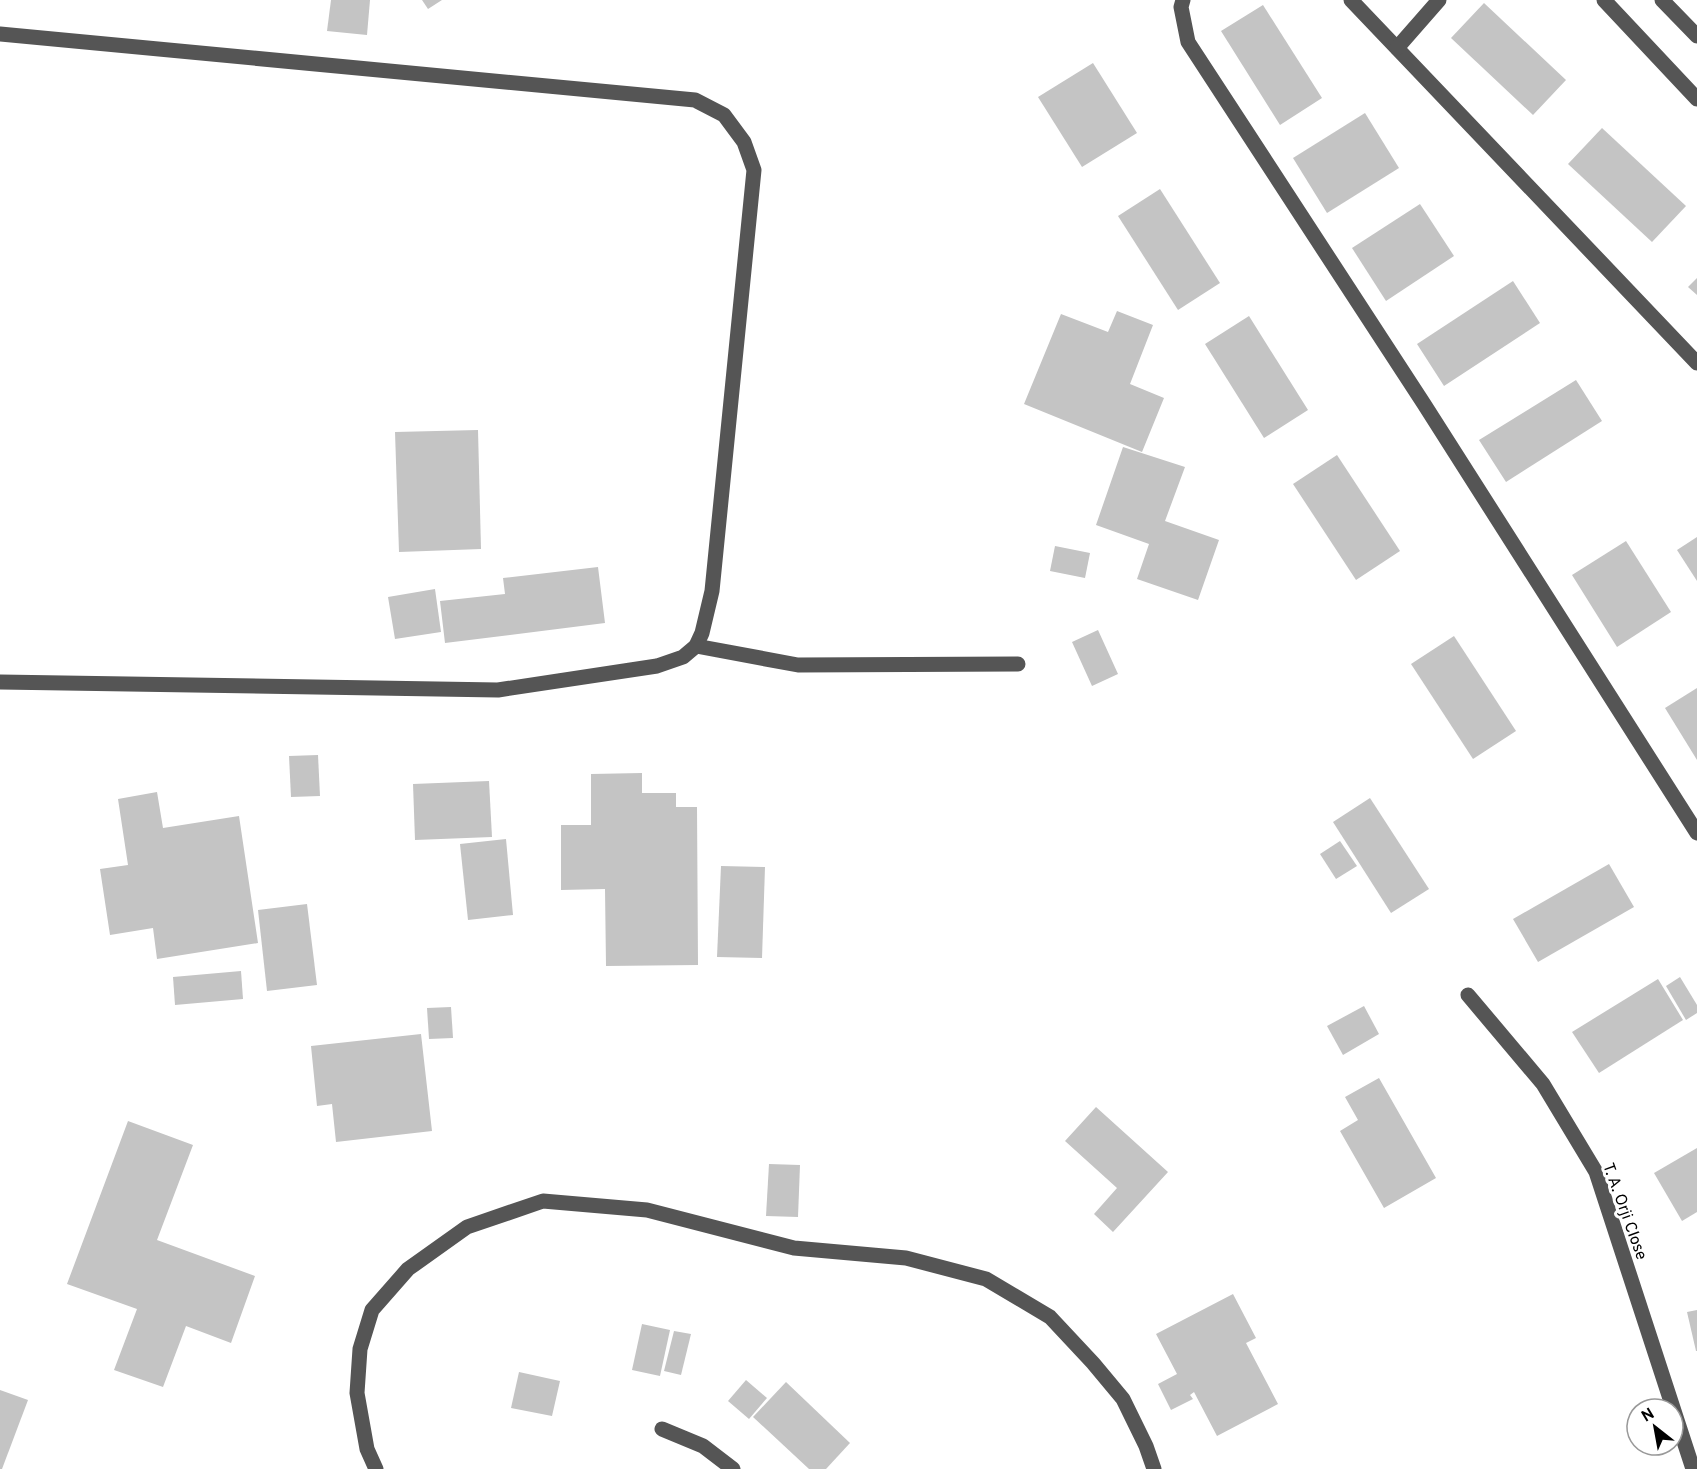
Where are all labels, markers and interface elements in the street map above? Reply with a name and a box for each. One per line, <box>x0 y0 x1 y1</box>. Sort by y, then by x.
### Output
street label: T. A. Orji Close <box>1597 1160 1651 1263</box>
north arrow <box>1625 1397 1685 1457</box>
text: N <box>1638 1404 1658 1427</box>

